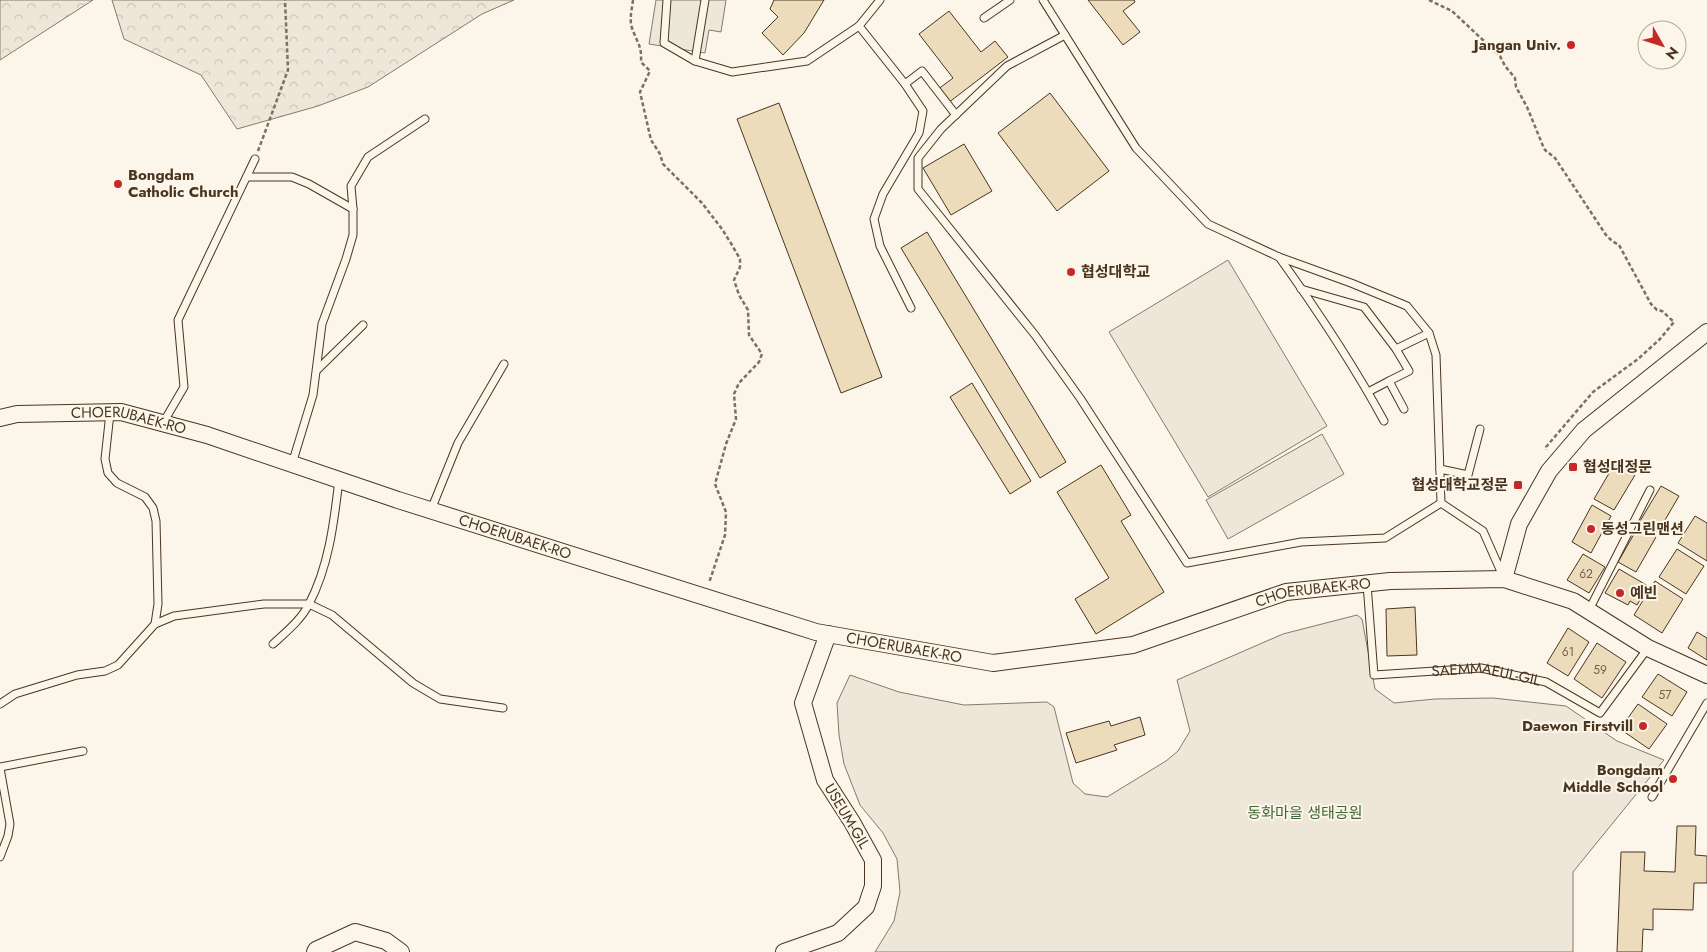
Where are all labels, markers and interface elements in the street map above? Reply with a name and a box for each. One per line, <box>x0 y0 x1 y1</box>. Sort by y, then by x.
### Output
north arrow <box>1637 20 1687 70</box>
place label: Jangan Univ. <box>1471 34 1561 56</box>
marker: Jangan Univ. <box>1565 39 1577 51</box>
text: N <box>1661 43 1683 64</box>
place label: Bongdam Catholic Church <box>128 164 238 203</box>
marker: Bongdam Catholic Church <box>112 178 124 190</box>
place label: 협성대학교 <box>1081 261 1150 283</box>
marker: 협성대학교 <box>1065 266 1077 278</box>
street label: CHOERUBAEK-RO <box>71 401 189 440</box>
place label: 협성대정문 <box>1583 456 1652 478</box>
marker: 협성대정문 <box>1567 461 1579 473</box>
place label: 협성대학교정문 <box>1411 474 1508 496</box>
marker: 협성대학교정문 <box>1512 479 1524 491</box>
street label: CHOERUBAEK-RO <box>456 509 574 565</box>
place label: 동성그린맨션 <box>1601 518 1684 540</box>
marker: 동성그린맨션 <box>1585 523 1597 535</box>
house number: 62 <box>1579 565 1593 583</box>
street label: CHOERUBAEK-RO <box>1252 572 1372 613</box>
place label: 예빈 <box>1630 582 1658 604</box>
marker: 예빈 <box>1614 587 1626 599</box>
street label: CHOERUBAEK-RO <box>844 626 964 668</box>
house number: 61 <box>1562 643 1574 661</box>
street label: SAEMMAEUL-GIL <box>1431 657 1543 692</box>
house number: 59 <box>1593 661 1607 679</box>
house number: 57 <box>1658 686 1672 704</box>
place label: Daewon Firstvill <box>1522 715 1633 737</box>
marker: Daewon Firstvill <box>1637 720 1649 732</box>
place label: Bongdam Middle School <box>1563 759 1663 798</box>
marker: Bongdam Middle School <box>1667 773 1679 785</box>
street label: USEUM-GIL <box>819 779 875 853</box>
park label: 동화마을 생태공원 <box>1248 802 1362 824</box>

